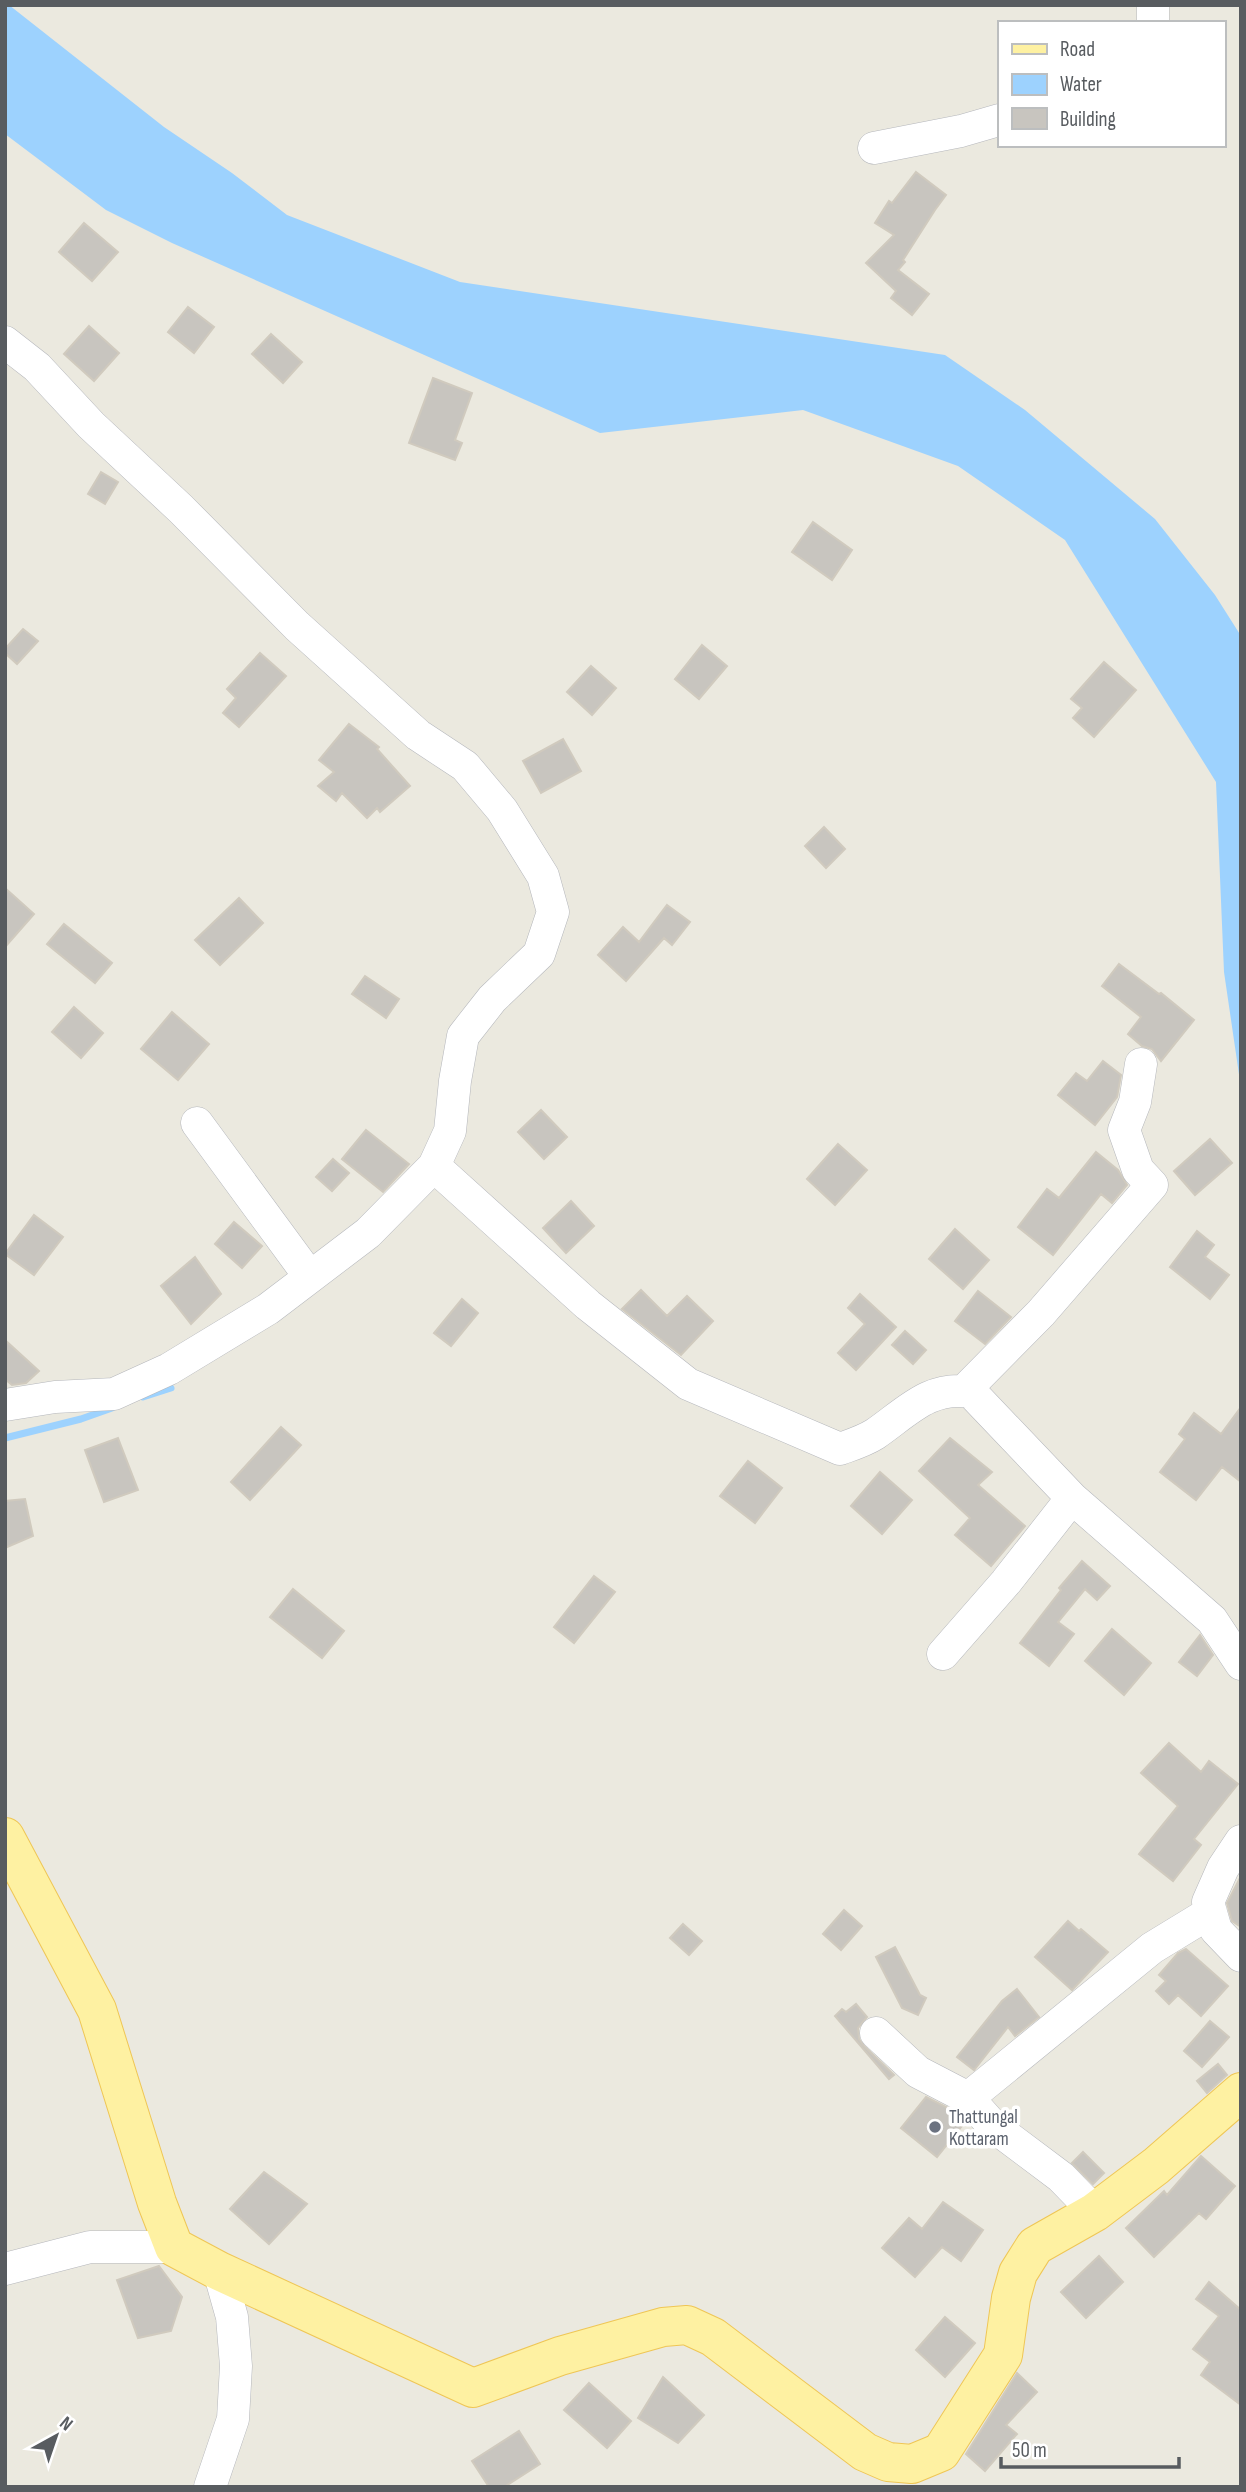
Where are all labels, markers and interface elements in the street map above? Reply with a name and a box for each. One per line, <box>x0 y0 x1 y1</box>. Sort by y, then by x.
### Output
legend <box>998 21 1225 147</box>
text: Road <box>1060 37 1095 62</box>
text: Water <box>1060 72 1102 97</box>
text: Building <box>1060 107 1116 132</box>
place label: Thattungal Kottaram <box>949 2106 1018 2151</box>
marker: Thattungal Kottaram <box>927 2119 943 2135</box>
north arrow <box>21 2401 91 2471</box>
text: N <box>55 2412 77 2436</box>
scale bar <box>1001 2426 1180 2470</box>
text: 50 m <box>1012 2438 1047 2463</box>

